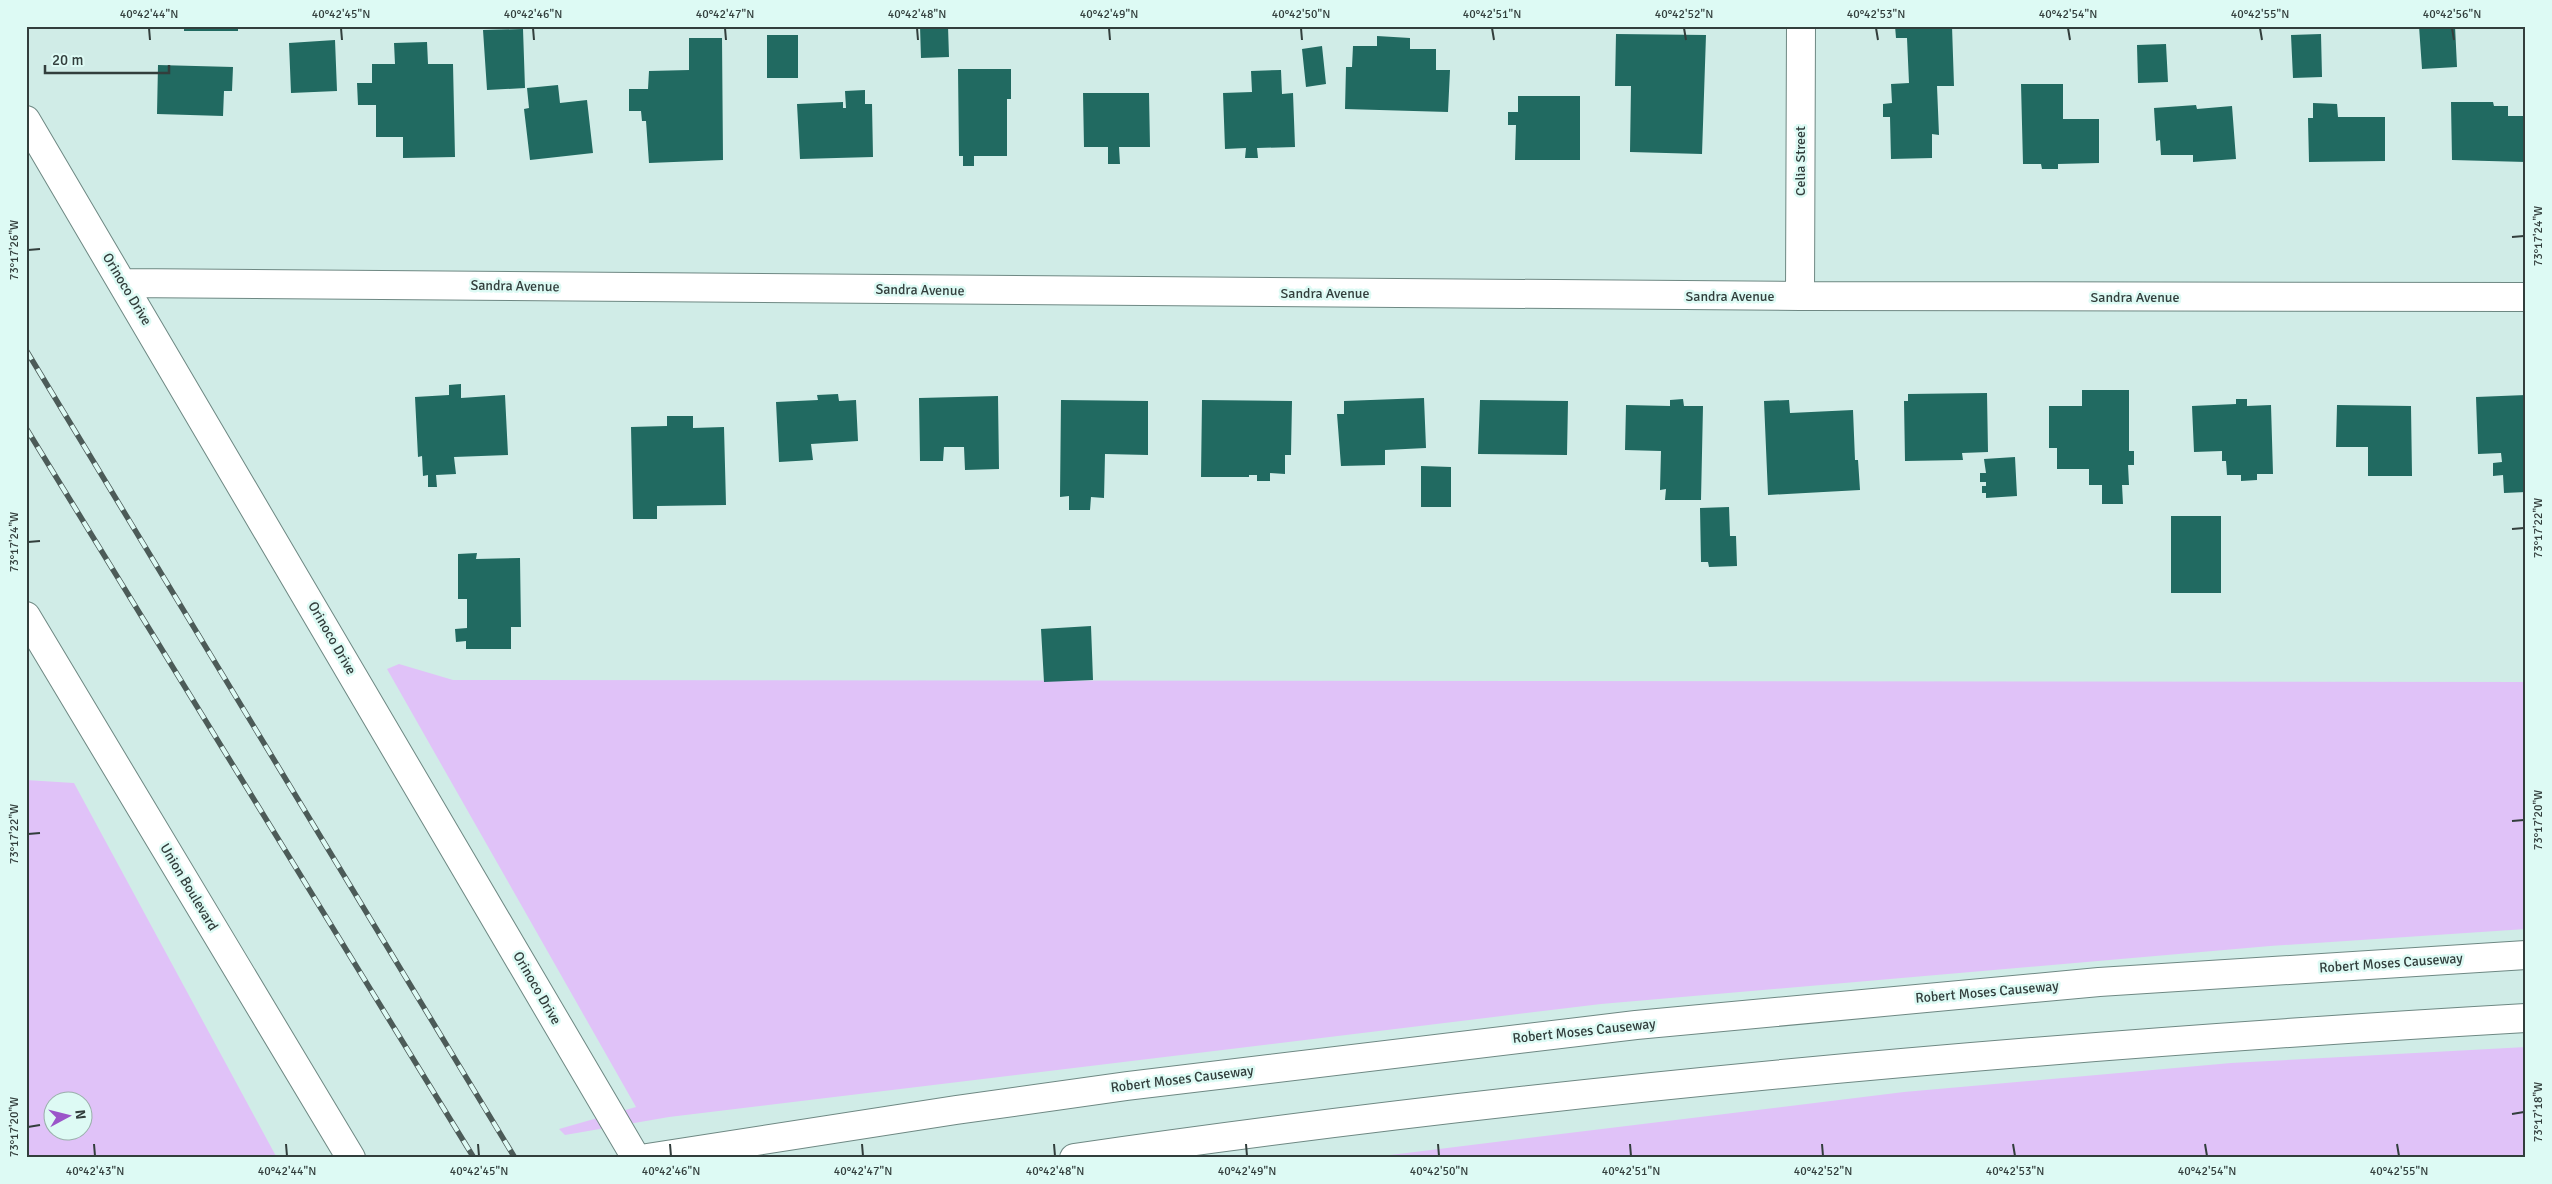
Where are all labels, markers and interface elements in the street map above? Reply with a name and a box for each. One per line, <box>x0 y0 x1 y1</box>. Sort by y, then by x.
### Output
text: 40°42'44"N <box>120 7 178 22</box>
text: 40°42'45"N <box>312 7 370 22</box>
text: 40°42'46"N <box>504 7 562 22</box>
text: 40°42'47"N <box>696 7 754 22</box>
text: 40°42'48"N <box>888 7 946 22</box>
text: 40°42'49"N <box>1080 7 1138 22</box>
text: 40°42'50"N <box>1272 7 1330 22</box>
text: 40°42'51"N <box>1463 7 1521 22</box>
text: 40°42'52"N <box>1655 7 1713 22</box>
text: 40°42'53"N <box>1847 7 1905 22</box>
text: 40°42'54"N <box>2039 7 2097 22</box>
text: 40°42'55"N <box>2231 7 2289 22</box>
text: 40°42'56"N <box>2423 7 2481 22</box>
scale bar <box>45 42 169 74</box>
text: 20 m <box>52 51 83 69</box>
street label: Celia Street <box>1792 126 1809 196</box>
text: 73°17'24"W <box>2531 206 2546 266</box>
text: 73°17'26"W <box>7 220 22 280</box>
street label: Orinoco Drive <box>99 250 155 328</box>
street label: Sandra Avenue <box>470 277 560 295</box>
street label: Sandra Avenue <box>875 281 965 299</box>
street label: Sandra Avenue <box>1281 285 1369 302</box>
street label: Sandra Avenue <box>1686 288 1774 305</box>
street label: Sandra Avenue <box>2091 289 2179 306</box>
text: 73°17'22"W <box>2531 498 2546 558</box>
text: 73°17'24"W <box>7 512 22 572</box>
street label: Orinoco Drive <box>304 598 360 678</box>
text: 73°17'20"W <box>2531 790 2546 850</box>
text: 73°17'22"W <box>7 804 22 864</box>
street label: Union Boulevard <box>156 840 222 934</box>
street label: Orinoco Drive <box>509 948 565 1028</box>
street label: Robert Moses Causeway <box>2319 949 2464 976</box>
street label: Robert Moses Causeway <box>1915 977 2060 1007</box>
street label: Robert Moses Causeway <box>1512 1015 1657 1047</box>
street label: Robert Moses Causeway <box>1110 1062 1255 1096</box>
text: 73°17'18"W <box>2531 1082 2546 1142</box>
north arrow <box>42 1092 92 1142</box>
text: 73°17'20"W <box>7 1097 22 1157</box>
text: N <box>71 1109 89 1120</box>
text: 40°42'43"N <box>66 1164 124 1179</box>
text: 40°42'44"N <box>258 1164 316 1179</box>
text: 40°42'45"N <box>450 1164 508 1179</box>
text: 40°42'46"N <box>642 1164 700 1179</box>
text: 40°42'47"N <box>834 1164 892 1179</box>
text: 40°42'48"N <box>1026 1164 1084 1179</box>
text: 40°42'49"N <box>1218 1164 1276 1179</box>
text: 40°42'50"N <box>1410 1164 1468 1179</box>
text: 40°42'51"N <box>1602 1164 1660 1179</box>
text: 40°42'52"N <box>1794 1164 1852 1179</box>
text: 40°42'53"N <box>1986 1164 2044 1179</box>
text: 40°42'54"N <box>2178 1164 2236 1179</box>
text: 40°42'55"N <box>2370 1164 2428 1179</box>

